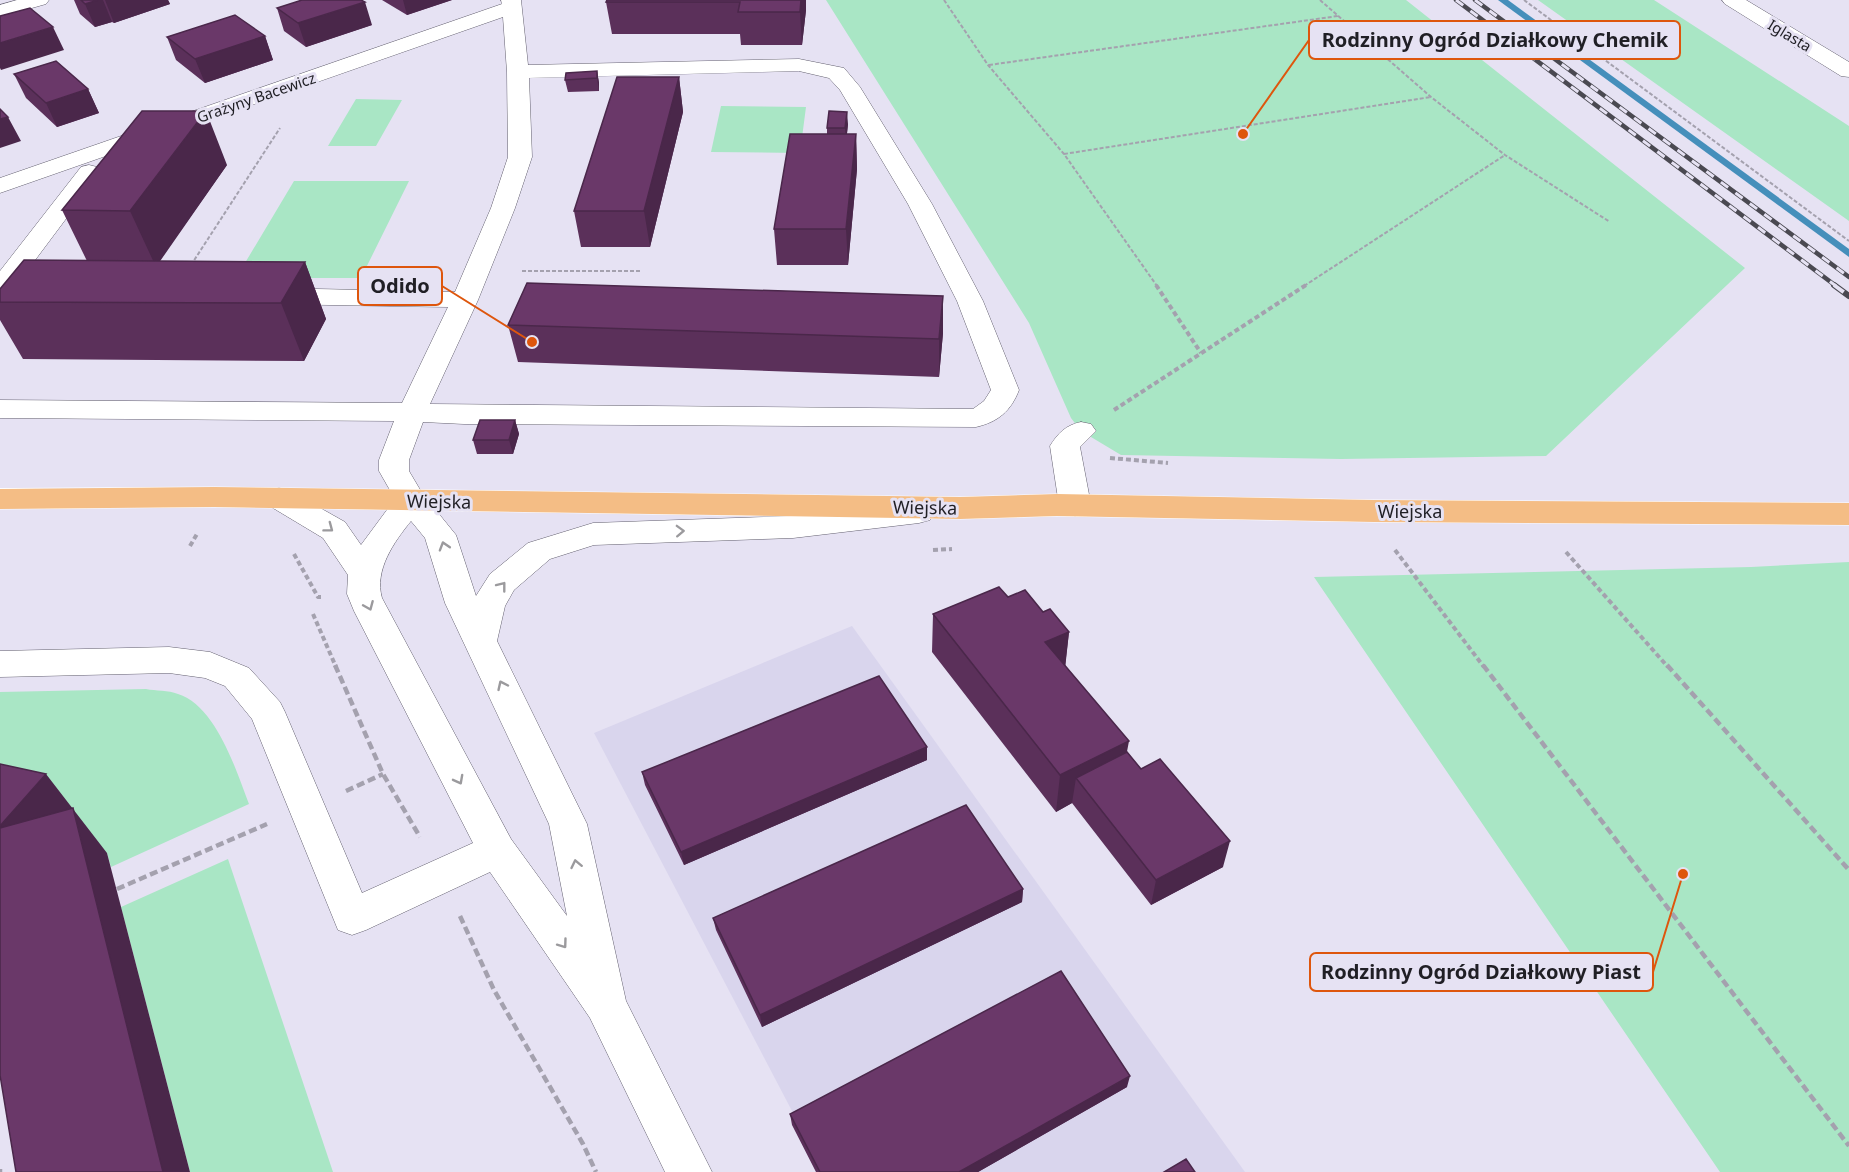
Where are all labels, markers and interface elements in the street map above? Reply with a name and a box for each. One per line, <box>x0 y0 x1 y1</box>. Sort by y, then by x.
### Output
street label: Iglasta <box>1764 14 1816 56</box>
callout: Rodzinny Ogród Działkowy Chemik <box>1309 21 1680 59</box>
text: Rodzinny Ogród Działkowy Chemik <box>1322 26 1669 53</box>
street label: Grażyny Bacewicz <box>194 67 318 127</box>
callout: Odido <box>358 267 442 305</box>
text: Odido <box>370 272 430 299</box>
street label: Wiejska <box>407 488 471 514</box>
street label: Wiejska <box>893 494 957 520</box>
street label: Wiejska <box>1378 499 1442 523</box>
one-way arrow <box>322 521 333 532</box>
one-way arrow <box>676 524 685 537</box>
one-way arrow <box>439 541 451 552</box>
one-way arrow <box>494 581 505 592</box>
one-way arrow <box>362 600 374 611</box>
one-way arrow <box>498 681 510 692</box>
one-way arrow <box>452 773 463 784</box>
one-way arrow <box>570 860 583 870</box>
one-way arrow <box>556 938 567 949</box>
callout: Rodzinny Ogród Działkowy Piast <box>1310 953 1653 991</box>
text: Rodzinny Ogród Działkowy Piast <box>1321 958 1641 985</box>

